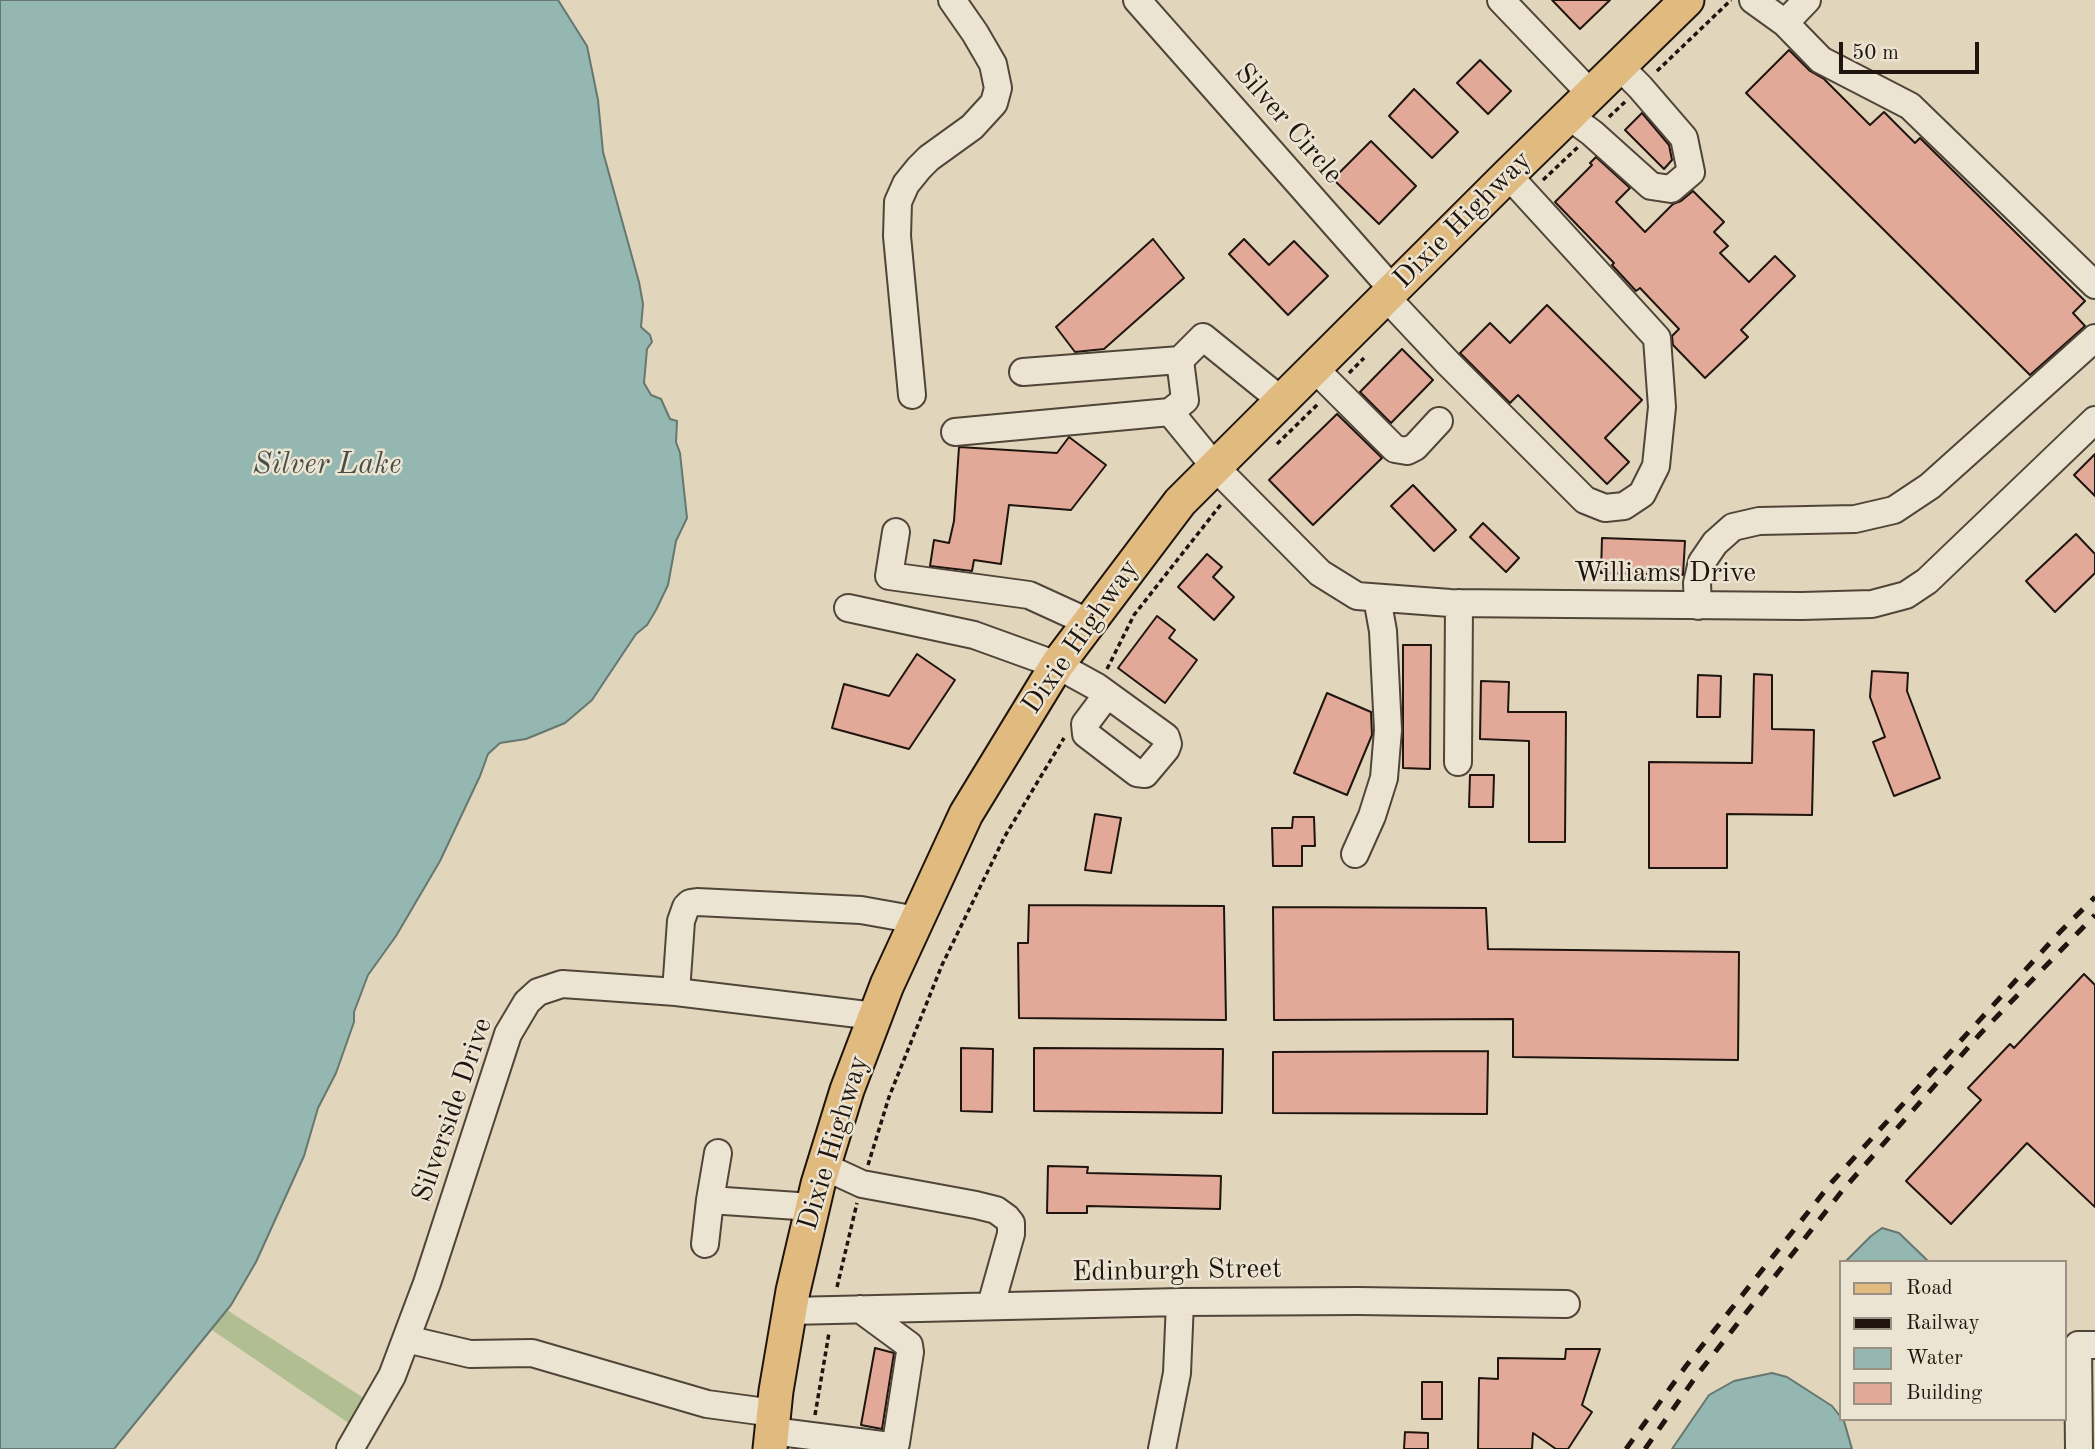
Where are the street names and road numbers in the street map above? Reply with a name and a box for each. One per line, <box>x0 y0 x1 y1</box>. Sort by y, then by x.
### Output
street label: Silver Circle <box>1227 57 1349 191</box>
street label: Dixie Highway <box>1387 144 1539 296</box>
street label: Dixie Highway <box>1015 553 1147 721</box>
street label: Williams Drive <box>1574 557 1756 591</box>
street label: Silverside Drive <box>406 1013 500 1207</box>
street label: Dixie Highway <box>791 1051 877 1235</box>
street label: Edinburgh Street <box>1072 1252 1282 1290</box>

